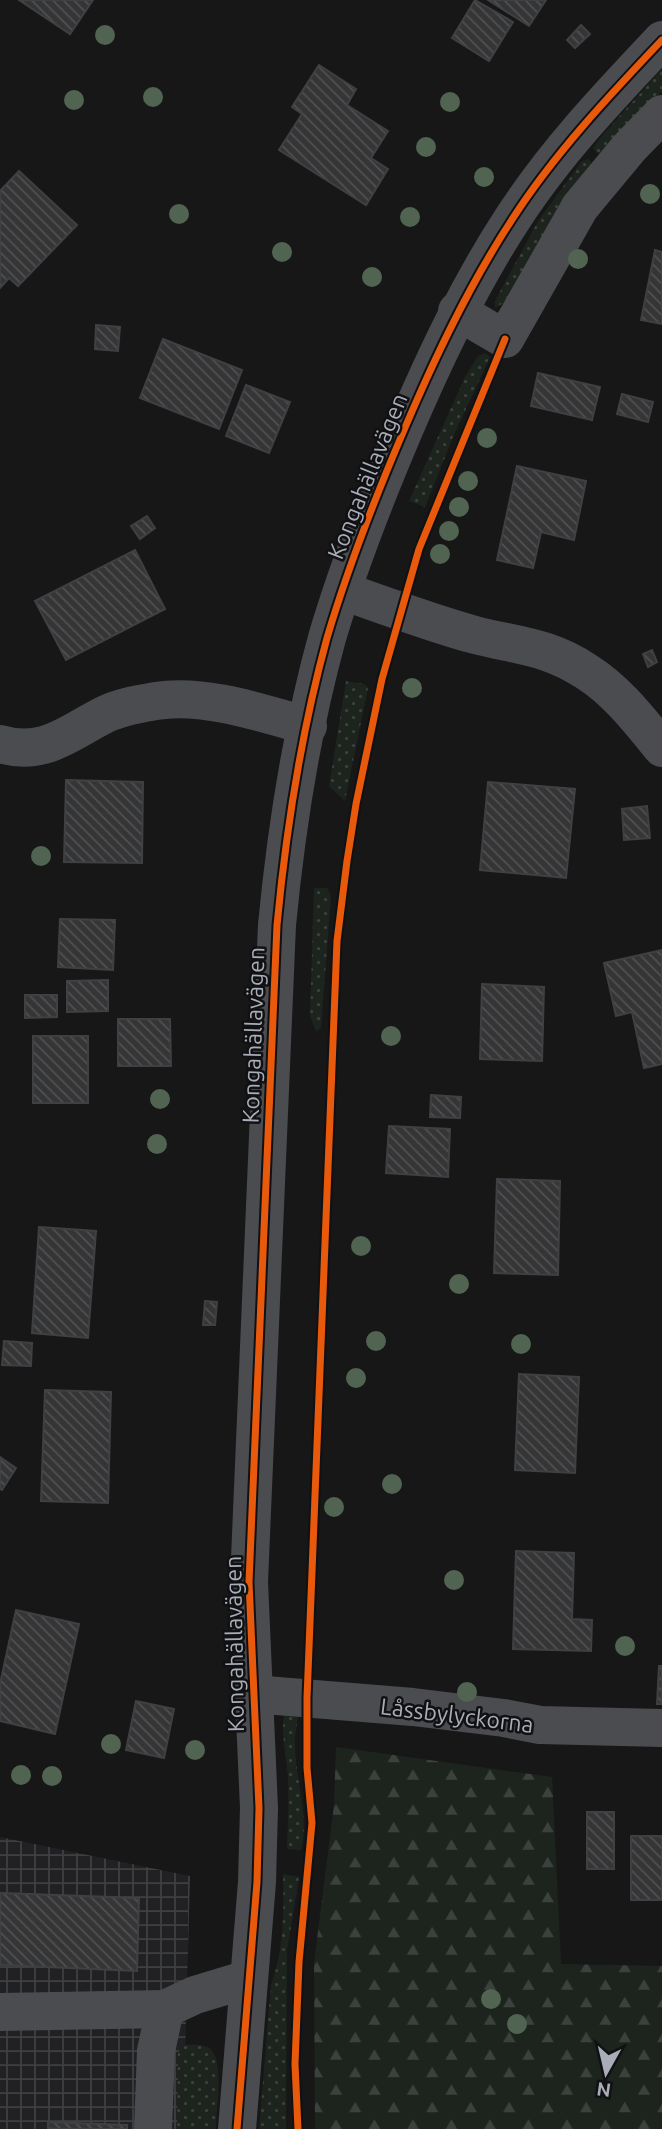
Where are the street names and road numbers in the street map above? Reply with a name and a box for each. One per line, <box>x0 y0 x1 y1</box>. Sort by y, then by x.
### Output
street label: Kongahällavägen <box>322 390 412 562</box>
street label: Kongahällavägen <box>237 946 269 1124</box>
street label: Kongahällavägen <box>220 1556 248 1732</box>
street label: Låssbylyckorna <box>379 1693 535 1737</box>

